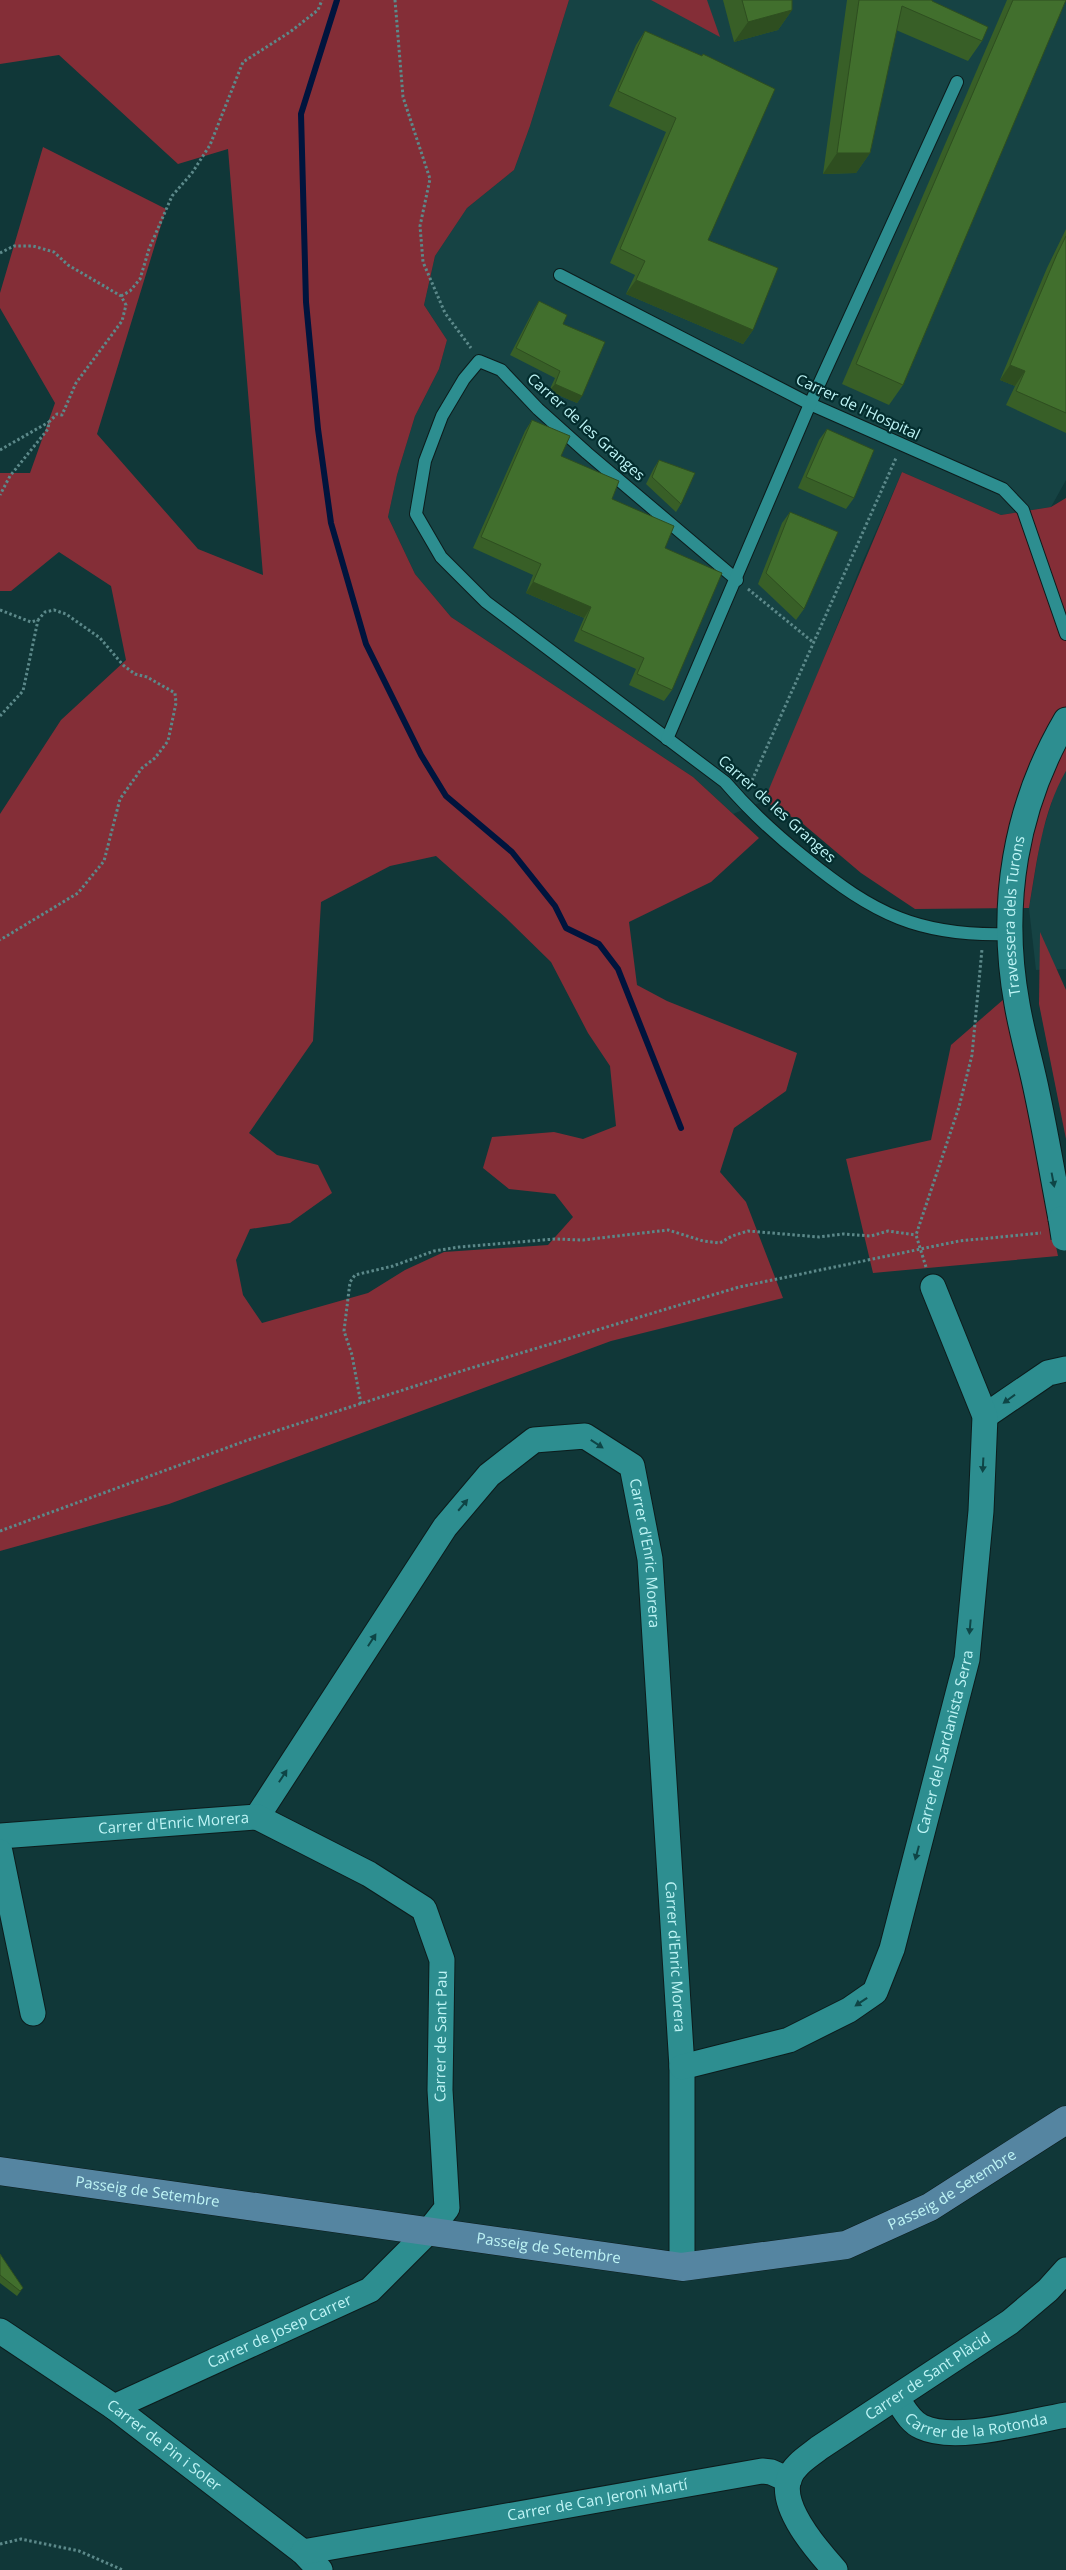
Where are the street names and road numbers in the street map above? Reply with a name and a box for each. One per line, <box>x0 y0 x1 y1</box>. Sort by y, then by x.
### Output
street label: Carrer de les Granges <box>524 368 650 484</box>
street label: Carrer de l'Hospital <box>793 369 924 444</box>
street label: Carrer de les Granges <box>715 750 841 866</box>
street label: Travessera dels Turons <box>999 834 1029 998</box>
street label: Carrer d'Enric Morera <box>626 1476 665 1629</box>
street label: Carrer del Sardanista Serra <box>911 1649 977 1836</box>
street label: Carrer d'Enric Morera <box>97 1807 250 1838</box>
street label: Carrer d'Enric Morera <box>661 1881 691 2033</box>
street label: Carrer de Sant Pau <box>429 1970 451 2103</box>
street label: Passeig de Setembre <box>884 2144 1019 2234</box>
street label: Passeig de Setembre <box>74 2171 221 2211</box>
street label: Passeig de Setembre <box>475 2227 622 2267</box>
street label: Carrer de Josep Carrer <box>204 2289 354 2372</box>
street label: Carrer de Sant Plàcid <box>861 2327 994 2424</box>
street label: Carrer de Pin i Soler <box>103 2394 226 2495</box>
street label: Carrer de la Rotonda <box>901 2408 1049 2442</box>
street label: Carrer de Can Jeroni Martí <box>506 2473 690 2525</box>

